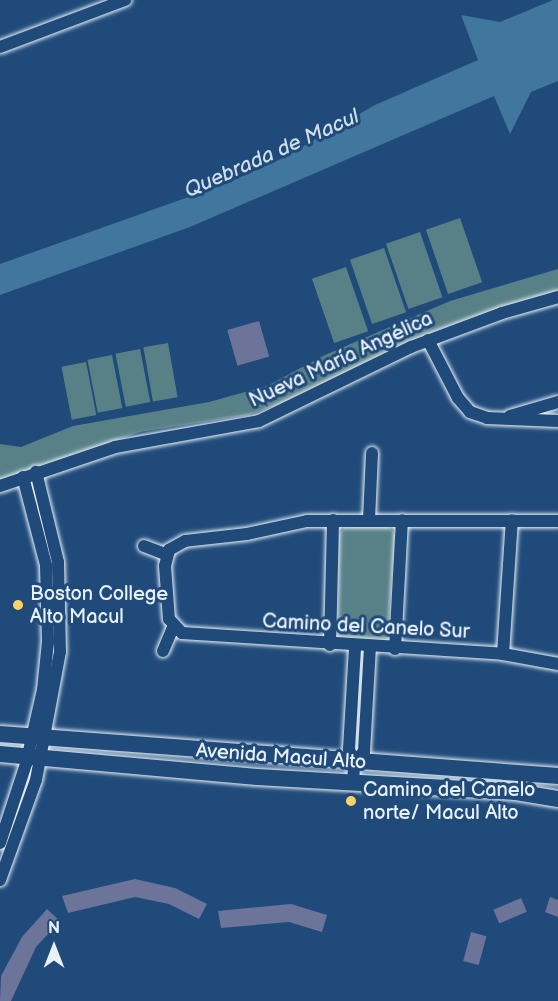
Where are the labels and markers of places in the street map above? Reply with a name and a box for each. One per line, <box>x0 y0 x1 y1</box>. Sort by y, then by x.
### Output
place label: Boston College Alto Macul <box>30 582 168 629</box>
marker: Boston College Alto Macul <box>11 598 25 612</box>
place label: Camino del Canelo norte/ Macul Alto <box>363 778 535 825</box>
marker: Camino del Canelo norte/ Macul Alto <box>344 794 358 808</box>

